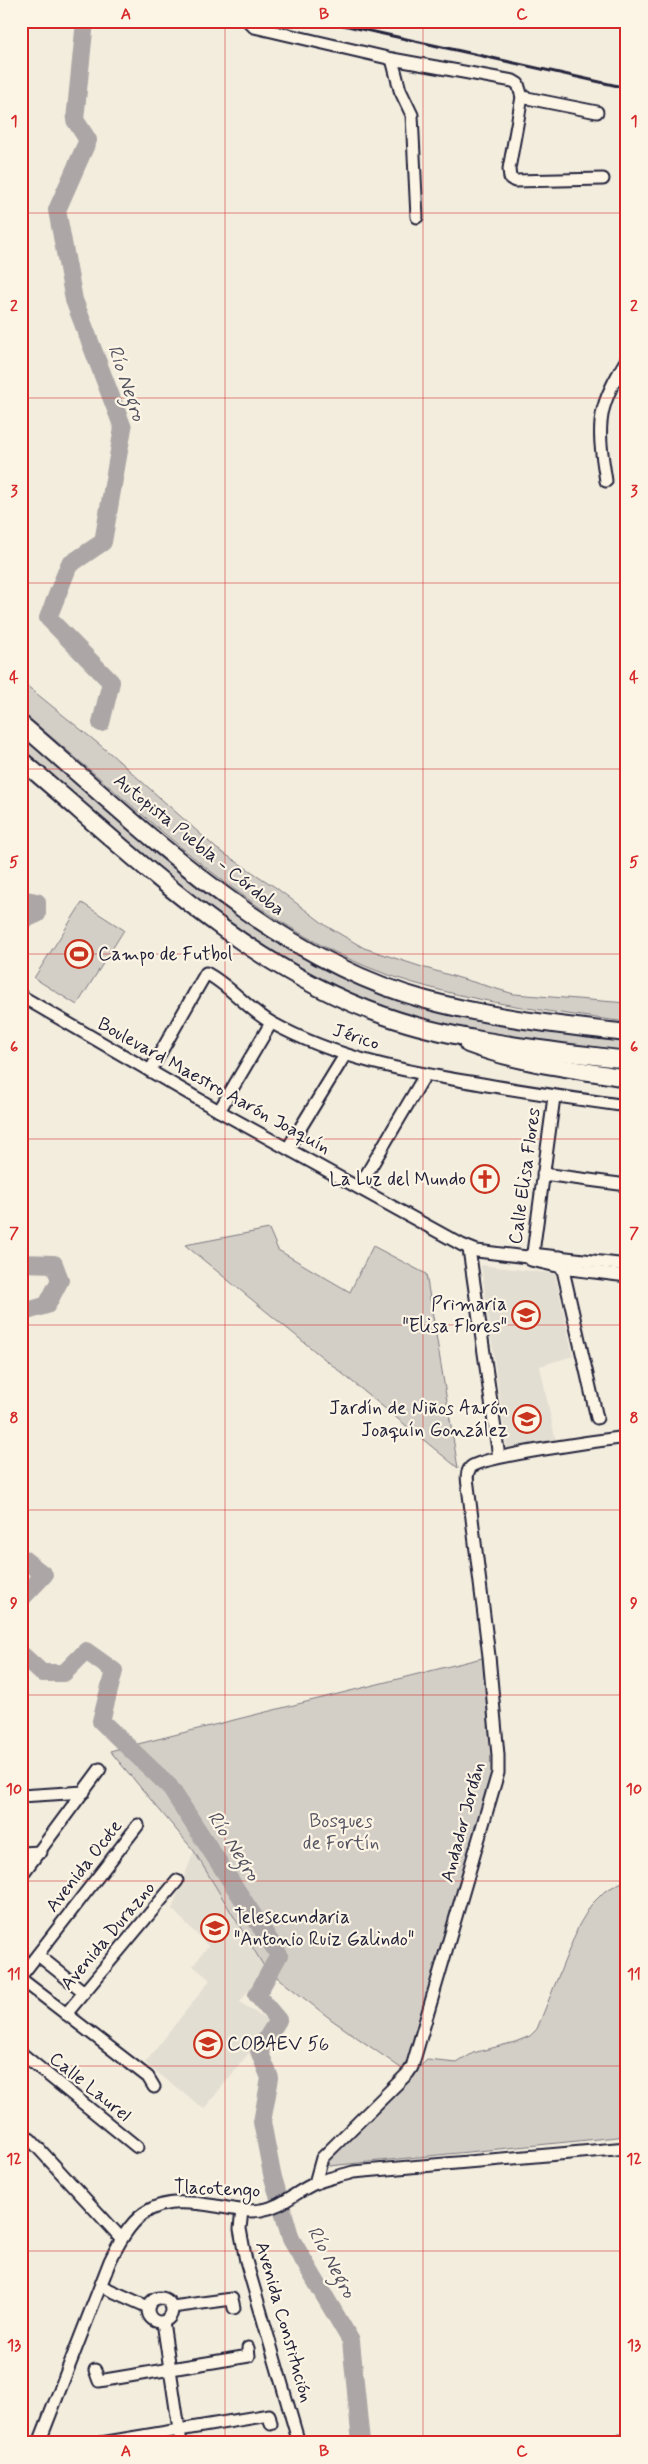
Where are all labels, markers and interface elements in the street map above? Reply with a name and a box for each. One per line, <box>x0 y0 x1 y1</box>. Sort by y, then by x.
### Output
text: A <box>121 4 131 25</box>
text: B <box>319 4 329 25</box>
text: C <box>516 4 528 25</box>
text: 1 <box>10 111 18 132</box>
text: 1 <box>630 111 638 132</box>
text: 2 <box>10 296 18 317</box>
text: 2 <box>630 296 638 317</box>
water label: Río Negro <box>99 341 152 426</box>
text: 3 <box>10 481 18 502</box>
text: 3 <box>630 481 638 502</box>
text: 4 <box>9 667 19 688</box>
text: 4 <box>629 667 639 688</box>
street label: Autopista Puebla - Córdoba <box>108 768 290 922</box>
text: 5 <box>9 852 19 873</box>
text: 5 <box>629 852 639 873</box>
sports icon: Campo de Futbol <box>64 939 94 969</box>
place label: Campo de Futbol <box>98 942 233 967</box>
street label: Boulevard Maestro Aarón Joaquín <box>93 1011 335 1161</box>
street label: Jérico <box>329 1018 383 1056</box>
text: 6 <box>10 1037 18 1058</box>
text: 6 <box>630 1037 638 1058</box>
street label: Calle Elisa Flores <box>503 1106 547 1246</box>
church icon: La Luz del Mundo <box>470 1164 500 1194</box>
place label: La Luz del Mundo <box>329 1167 466 1192</box>
text: 7 <box>9 1223 19 1244</box>
text: 7 <box>629 1223 639 1244</box>
place label: Primaria "Elisa Flores" <box>402 1292 507 1339</box>
school or university icon: Primaria "Elisa Flores" <box>511 1300 541 1330</box>
place label: Jardín de Niños Aarón Joaquín González <box>329 1396 508 1443</box>
school or university icon: Jardín de Niños Aarón Joaquín González <box>512 1404 542 1434</box>
text: 8 <box>9 1408 19 1429</box>
text: 8 <box>629 1408 639 1429</box>
text: 9 <box>10 1593 18 1614</box>
text: 9 <box>630 1593 638 1614</box>
street label: Andador Jordán <box>435 1759 491 1885</box>
text: 10 <box>6 1779 22 1800</box>
text: 10 <box>626 1779 642 1800</box>
water label: Río Negro <box>199 1806 266 1888</box>
park label: Bosques de Fortín <box>303 1809 379 1856</box>
street label: Avenida Ocote <box>40 1815 128 1917</box>
street label: Avenida Durazno <box>55 1876 161 1996</box>
place label: Telesecundaria "Antonio Ruiz Galindo" <box>234 1905 414 1952</box>
school or university icon: Telesecundaria "Antonio Ruiz Galindo" <box>200 1913 230 1943</box>
text: 11 <box>7 1964 21 1985</box>
text: 11 <box>627 1964 641 1985</box>
school or university icon: COBAEV 56 <box>193 2029 223 2059</box>
place label: COBAEV 56 <box>227 2032 329 2057</box>
street label: Calle Laurel <box>44 2046 136 2128</box>
text: 12 <box>6 2149 22 2170</box>
text: 12 <box>626 2149 642 2170</box>
street label: Tlacotengo <box>173 2174 261 2206</box>
water label: Río Negro <box>298 2221 362 2305</box>
street label: Avenida Constitución <box>249 2239 319 2405</box>
text: 13 <box>7 2335 21 2356</box>
text: 13 <box>627 2335 641 2356</box>
text: A <box>121 2441 131 2462</box>
text: B <box>319 2441 329 2462</box>
text: C <box>516 2441 528 2462</box>

